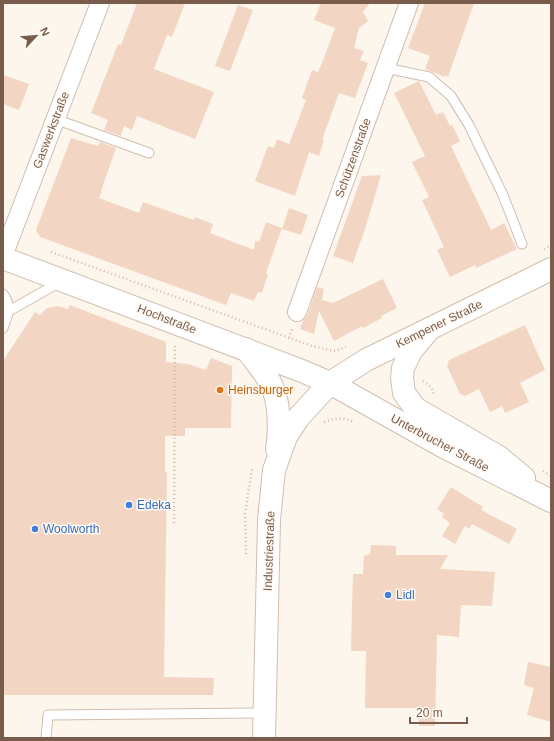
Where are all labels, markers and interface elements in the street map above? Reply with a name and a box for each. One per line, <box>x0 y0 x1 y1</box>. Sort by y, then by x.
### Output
north arrow <box>16 16 56 56</box>
text: N <box>38 25 52 38</box>
street label: Gaswerkstraße <box>30 89 72 170</box>
street label: Schützenstraße <box>332 116 374 200</box>
street label: Kempener Straße <box>393 297 485 351</box>
street label: Hochstraße <box>136 301 199 337</box>
place label: Heinsburger <box>228 383 293 397</box>
marker: Heinsburger <box>215 385 225 395</box>
street label: Unterbrucher Straße <box>388 411 492 475</box>
place label: Edeka <box>137 498 171 512</box>
marker: Edeka <box>124 500 134 510</box>
street label: Industriestraße <box>261 510 277 591</box>
place label: Woolworth <box>43 522 99 536</box>
marker: Woolworth <box>30 524 40 534</box>
place label: Lidl <box>396 588 415 602</box>
marker: Lidl <box>383 590 393 600</box>
scale bar <box>410 699 467 725</box>
text: 20 m <box>416 706 443 720</box>

